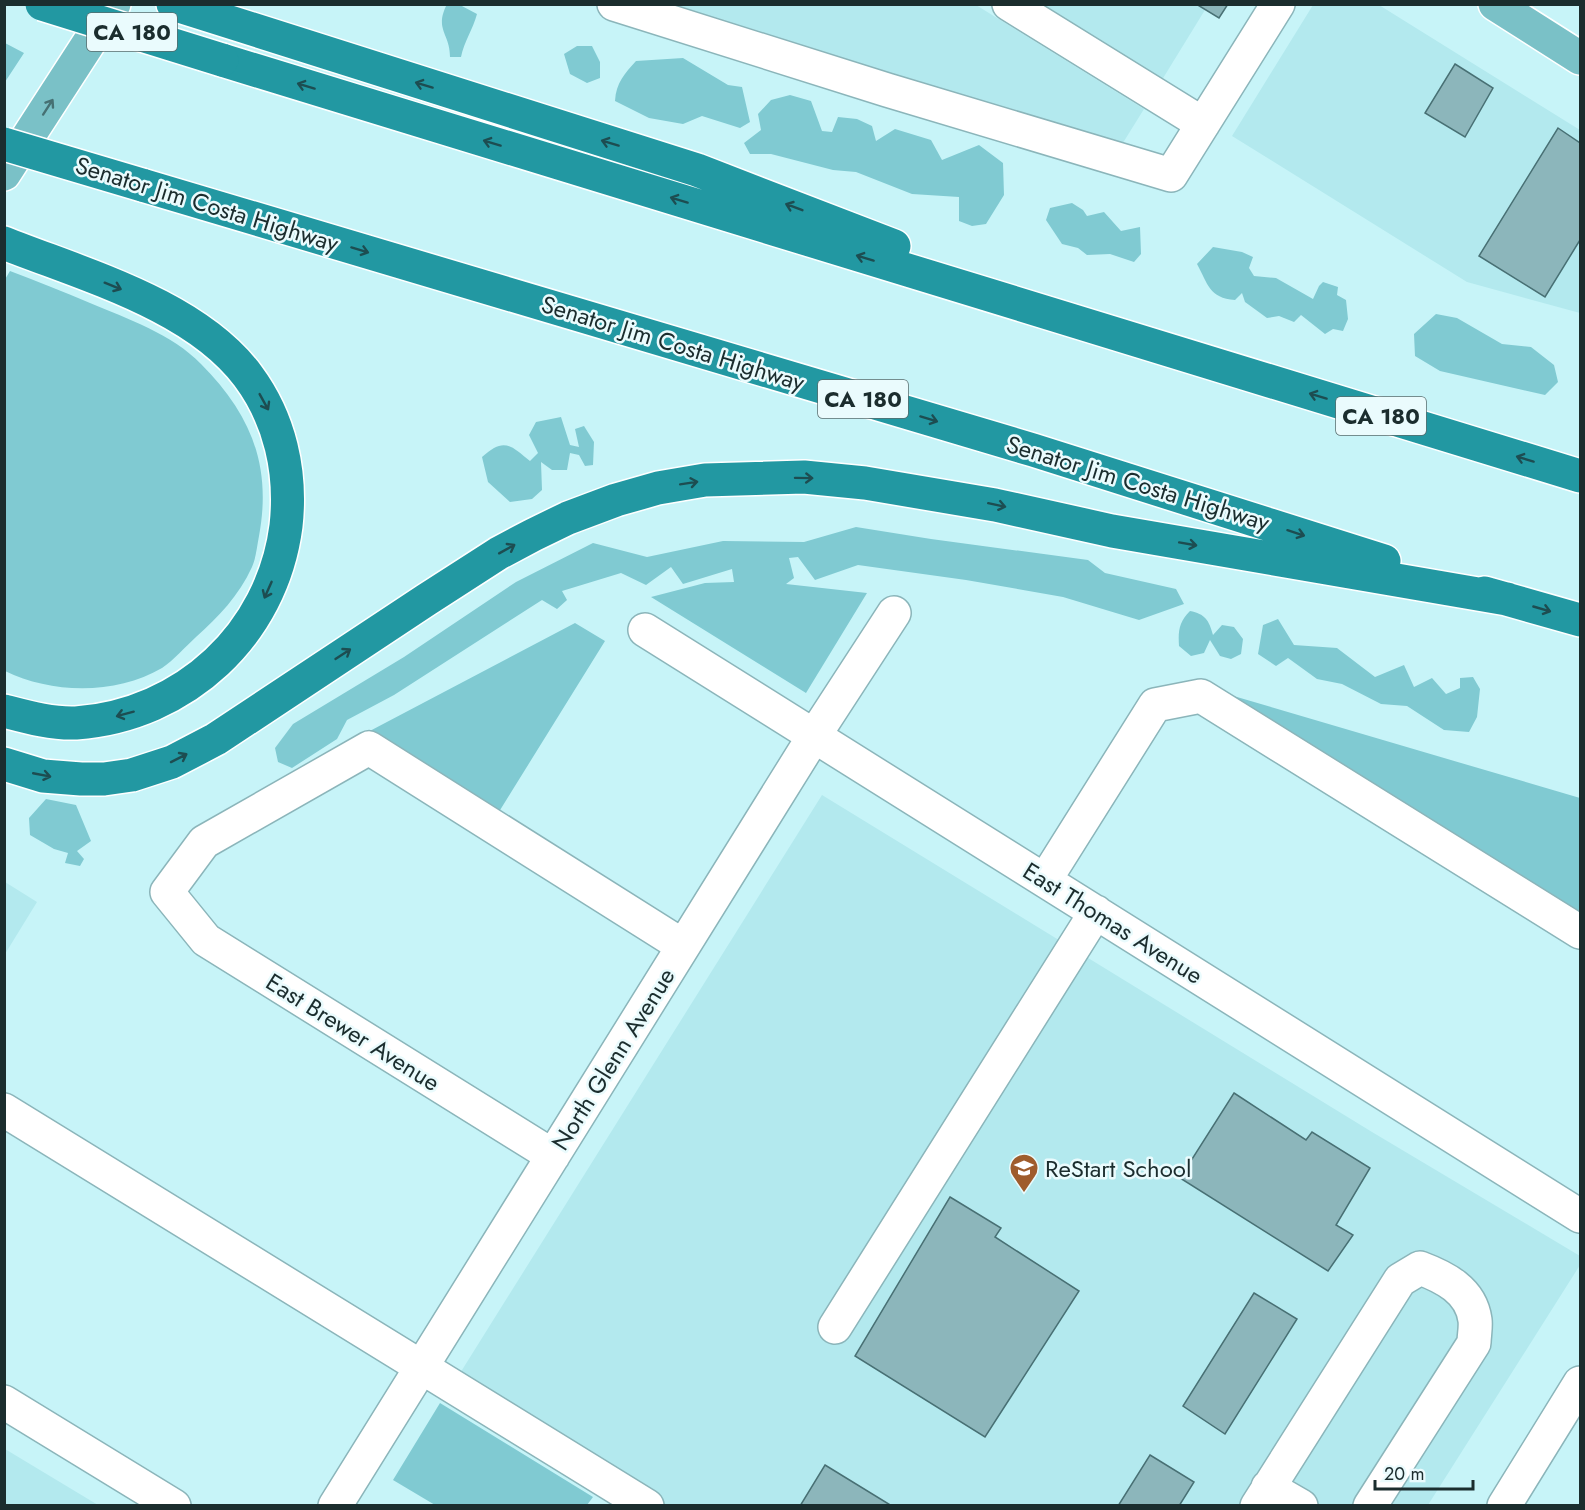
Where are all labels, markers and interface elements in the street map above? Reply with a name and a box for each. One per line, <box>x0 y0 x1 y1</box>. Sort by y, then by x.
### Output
road number: CA 180 <box>87 13 177 51</box>
one-way arrow <box>415 78 434 89</box>
one-way arrow <box>297 80 316 91</box>
one-way arrow <box>42 99 54 116</box>
one-way arrow <box>483 137 502 148</box>
one-way arrow <box>601 137 620 148</box>
street label: Senator Jim Costa Highway <box>71 147 343 261</box>
one-way arrow <box>670 194 689 205</box>
one-way arrow <box>785 201 803 212</box>
one-way arrow <box>350 245 369 256</box>
one-way arrow <box>856 252 875 263</box>
one-way arrow <box>104 281 122 292</box>
street label: Senator Jim Costa Highway <box>537 286 809 400</box>
road number: CA 180 <box>818 380 908 418</box>
one-way arrow <box>1309 390 1328 401</box>
one-way arrow <box>258 393 270 410</box>
road number: CA 180 <box>1336 397 1426 435</box>
one-way arrow <box>919 414 938 425</box>
street label: Senator Jim Costa Highway <box>1002 426 1274 540</box>
one-way arrow <box>1515 453 1534 464</box>
one-way arrow <box>793 472 813 484</box>
one-way arrow <box>679 477 699 488</box>
one-way arrow <box>987 500 1006 512</box>
one-way arrow <box>1286 528 1305 539</box>
one-way arrow <box>1177 539 1197 550</box>
one-way arrow <box>498 543 515 555</box>
one-way arrow <box>262 581 274 599</box>
one-way arrow <box>1532 604 1551 616</box>
one-way arrow <box>334 648 351 660</box>
one-way arrow <box>116 709 135 720</box>
one-way arrow <box>169 752 187 764</box>
one-way arrow <box>33 769 52 781</box>
street label: East Thomas Avenue <box>1016 854 1210 992</box>
street label: North Glenn Avenue <box>543 961 683 1157</box>
street label: East Brewer Avenue <box>259 964 447 1100</box>
place label: ReStart School <box>1045 1151 1191 1186</box>
school or university icon: ReStart School <box>1008 1152 1040 1194</box>
scale bar <box>1375 1453 1472 1491</box>
text: 20 m <box>1384 1461 1424 1487</box>

